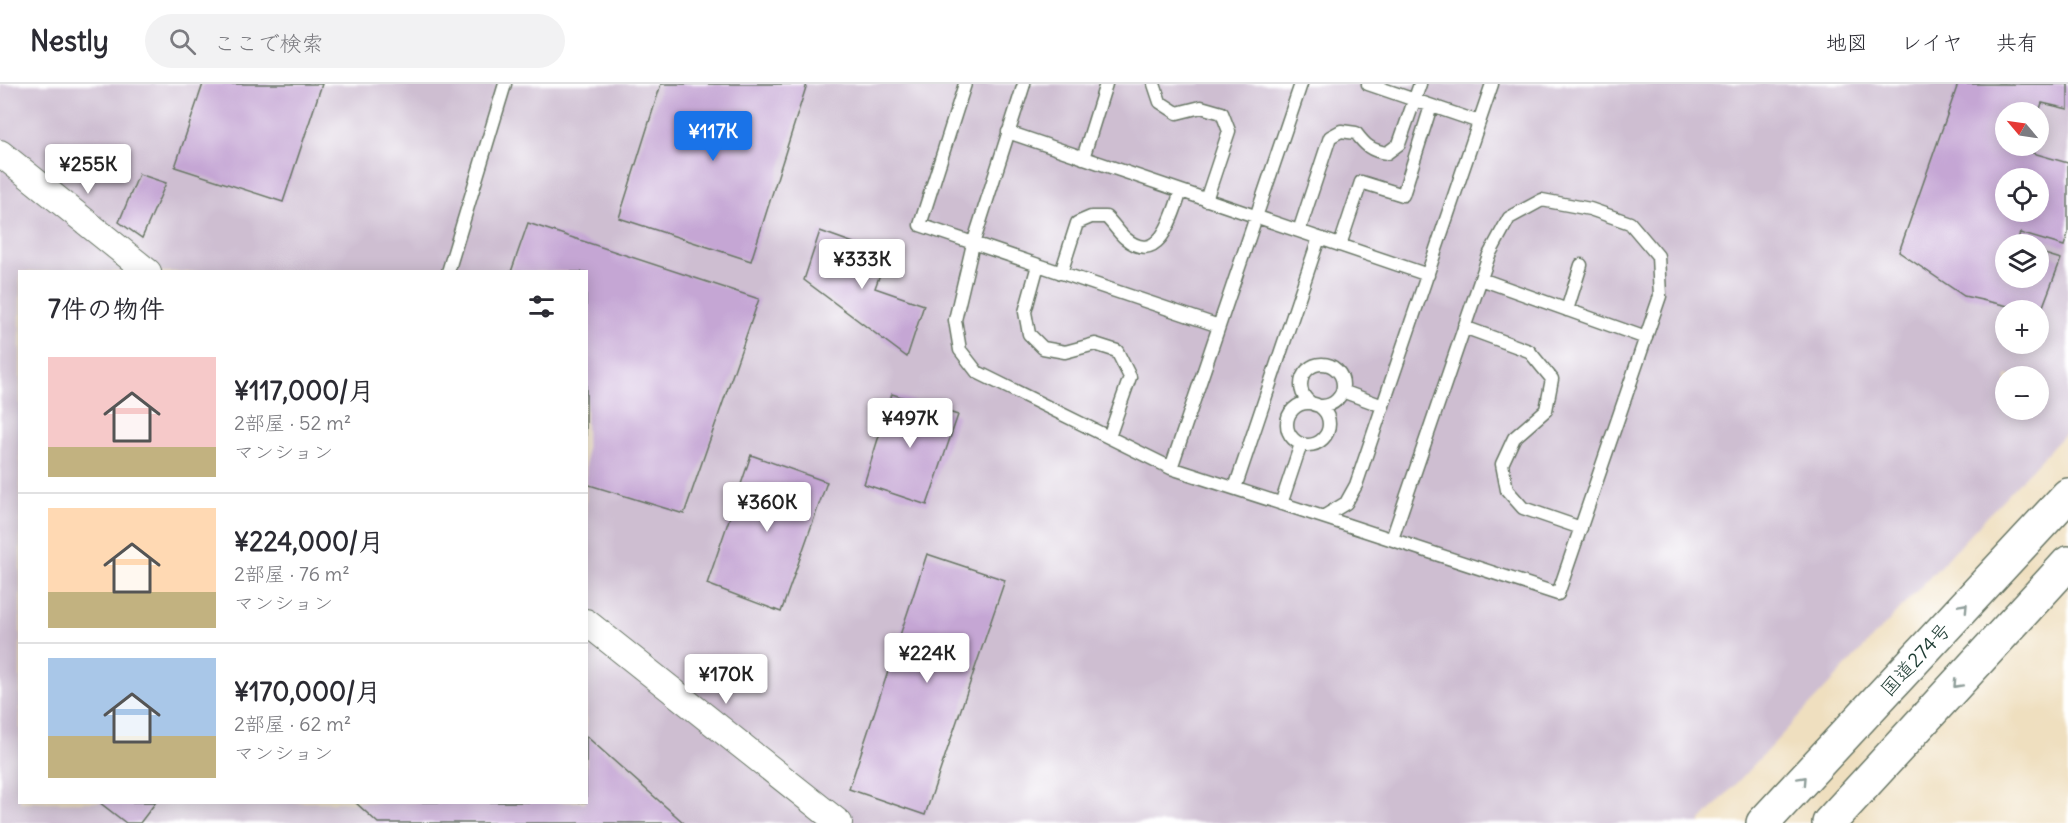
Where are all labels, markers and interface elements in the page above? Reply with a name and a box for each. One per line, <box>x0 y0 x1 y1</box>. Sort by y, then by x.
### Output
search box <box>145 14 565 68</box>
text: Nestly <box>30 23 109 59</box>
icon: search <box>166 25 199 58</box>
text: ここで検索 <box>214 29 324 57</box>
text: 地図 <box>1826 29 1868 56</box>
text: レイヤ <box>1901 29 1963 56</box>
text: 共有 <box>1996 29 2038 56</box>
north arrow <box>1995 102 2049 156</box>
map controls <box>1995 102 2049 420</box>
pin: ¥117K <box>671 111 755 162</box>
text: ¥117K <box>688 118 738 143</box>
pin: ¥255K <box>46 144 130 195</box>
text: ¥255K <box>59 151 117 176</box>
button: locate <box>1995 168 2049 222</box>
button: layers <box>1995 234 2049 288</box>
pin: ¥333K <box>820 239 904 290</box>
text: ¥333K <box>833 246 891 271</box>
icon: filters <box>525 290 558 323</box>
text: 7件の物件 <box>48 292 165 325</box>
button: + <box>1995 300 2049 354</box>
button: − <box>1995 366 2049 420</box>
text: ¥117,000/月 <box>234 374 375 407</box>
icon: home <box>96 381 168 453</box>
pin: ¥497K <box>868 398 952 449</box>
text: ¥497K <box>882 405 938 430</box>
text: 2部屋 · 52 m² <box>234 410 351 435</box>
text: マンション <box>234 439 333 464</box>
pin: ¥360K <box>725 482 809 533</box>
text: ¥360K <box>737 489 797 514</box>
text: ¥224,000/月 <box>234 525 384 558</box>
icon: home <box>96 532 168 604</box>
text: 2部屋 · 76 m² <box>234 561 350 586</box>
text: マンション <box>234 590 333 615</box>
one-way arrow <box>1957 603 1968 613</box>
street label: 国道274号 <box>1875 617 1955 701</box>
pin: ¥224K <box>885 633 969 684</box>
text: ¥224K <box>898 640 956 665</box>
pin: ¥170K <box>684 654 768 705</box>
text: ¥170K <box>699 661 753 686</box>
text: ¥170,000/月 <box>234 675 381 708</box>
one-way arrow <box>1954 676 1965 687</box>
icon: home <box>96 682 168 754</box>
text: 2部屋 · 62 m² <box>234 711 351 736</box>
text: マンション <box>234 740 333 765</box>
one-way arrow <box>1795 776 1806 787</box>

